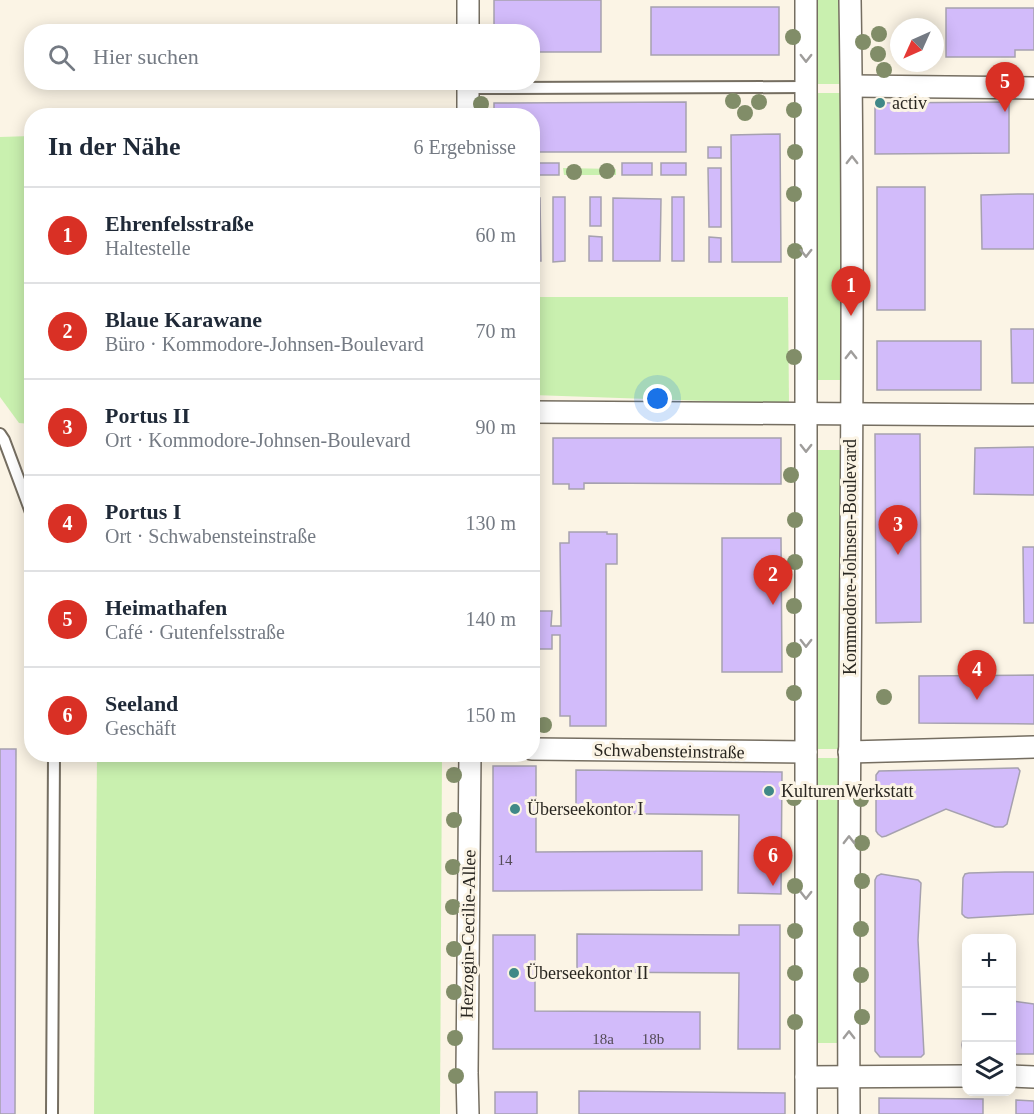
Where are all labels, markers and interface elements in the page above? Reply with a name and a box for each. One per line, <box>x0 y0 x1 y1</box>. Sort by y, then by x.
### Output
north arrow <box>890 18 944 72</box>
search box <box>24 24 540 90</box>
icon: search <box>45 41 78 74</box>
text: Hier suchen <box>93 44 199 69</box>
one-way arrow <box>800 54 812 63</box>
pin: 5 <box>986 63 1024 112</box>
place label: activ <box>892 93 927 113</box>
marker: activ <box>873 96 887 110</box>
text: In der Nähe <box>48 132 180 161</box>
text: 6 Ergebnisse <box>414 136 516 158</box>
one-way arrow <box>845 155 858 164</box>
text: Ehrenfelsstraße <box>105 211 254 236</box>
text: 1 <box>63 224 73 246</box>
text: 60 m <box>475 224 516 246</box>
text: Haltestelle <box>105 237 191 259</box>
one-way arrow <box>800 249 812 258</box>
pin: 1 <box>832 266 870 316</box>
text: Blaue Karawane <box>105 307 262 332</box>
text: 2 <box>63 320 73 342</box>
text: 70 m <box>475 320 516 342</box>
text: Büro · Kommodore-Johnsen-Boulevard <box>105 333 424 355</box>
one-way arrow <box>845 350 857 359</box>
your location <box>643 384 672 413</box>
text: Portus II <box>105 403 190 428</box>
text: 3 <box>63 416 73 438</box>
text: 90 m <box>475 416 516 438</box>
text: Ort · Kommodore-Johnsen-Boulevard <box>105 429 411 451</box>
street label: Kommodore-Johnsen-Boulevard <box>840 439 860 675</box>
one-way arrow <box>800 444 812 453</box>
text: Portus I <box>105 499 181 524</box>
pin: 3 <box>878 506 918 555</box>
text: 4 <box>63 512 73 534</box>
text: 130 m <box>465 512 516 534</box>
text: Ort · Schwabensteinstraße <box>105 525 316 547</box>
pin: 2 <box>754 556 792 605</box>
text: Heimathafen <box>105 595 227 620</box>
text: 5 <box>63 608 73 630</box>
text: 140 m <box>465 608 516 630</box>
text: Café · Gutenfelsstraße <box>105 621 285 643</box>
one-way arrow <box>800 639 812 648</box>
pin: 4 <box>958 650 996 700</box>
text: Seeland <box>105 691 178 716</box>
text: 6 <box>63 704 73 726</box>
text: 150 m <box>465 704 516 726</box>
text: Geschäft <box>105 717 176 739</box>
street label: Schwabensteinstraße <box>593 740 745 762</box>
place label: KulturenWerkstatt <box>781 781 914 801</box>
marker: KulturenWerkstatt <box>762 784 776 798</box>
place label: Überseekontor I <box>527 799 643 819</box>
marker: Überseekontor I <box>508 802 522 816</box>
one-way arrow <box>843 835 855 844</box>
pin: 6 <box>754 836 792 886</box>
street label: Herzogin-Cecilie-Allee <box>457 849 479 1019</box>
house number: 14 <box>498 852 513 868</box>
one-way arrow <box>800 890 812 899</box>
map controls <box>962 934 1016 1096</box>
button: + <box>962 934 1016 988</box>
place label: Überseekontor II <box>526 963 648 983</box>
marker: Überseekontor II <box>507 966 521 980</box>
button: − <box>962 988 1016 1042</box>
one-way arrow <box>843 1030 855 1039</box>
house number: 18a <box>592 1031 614 1047</box>
house number: 18b <box>642 1031 664 1047</box>
button: layers <box>962 1042 1016 1096</box>

